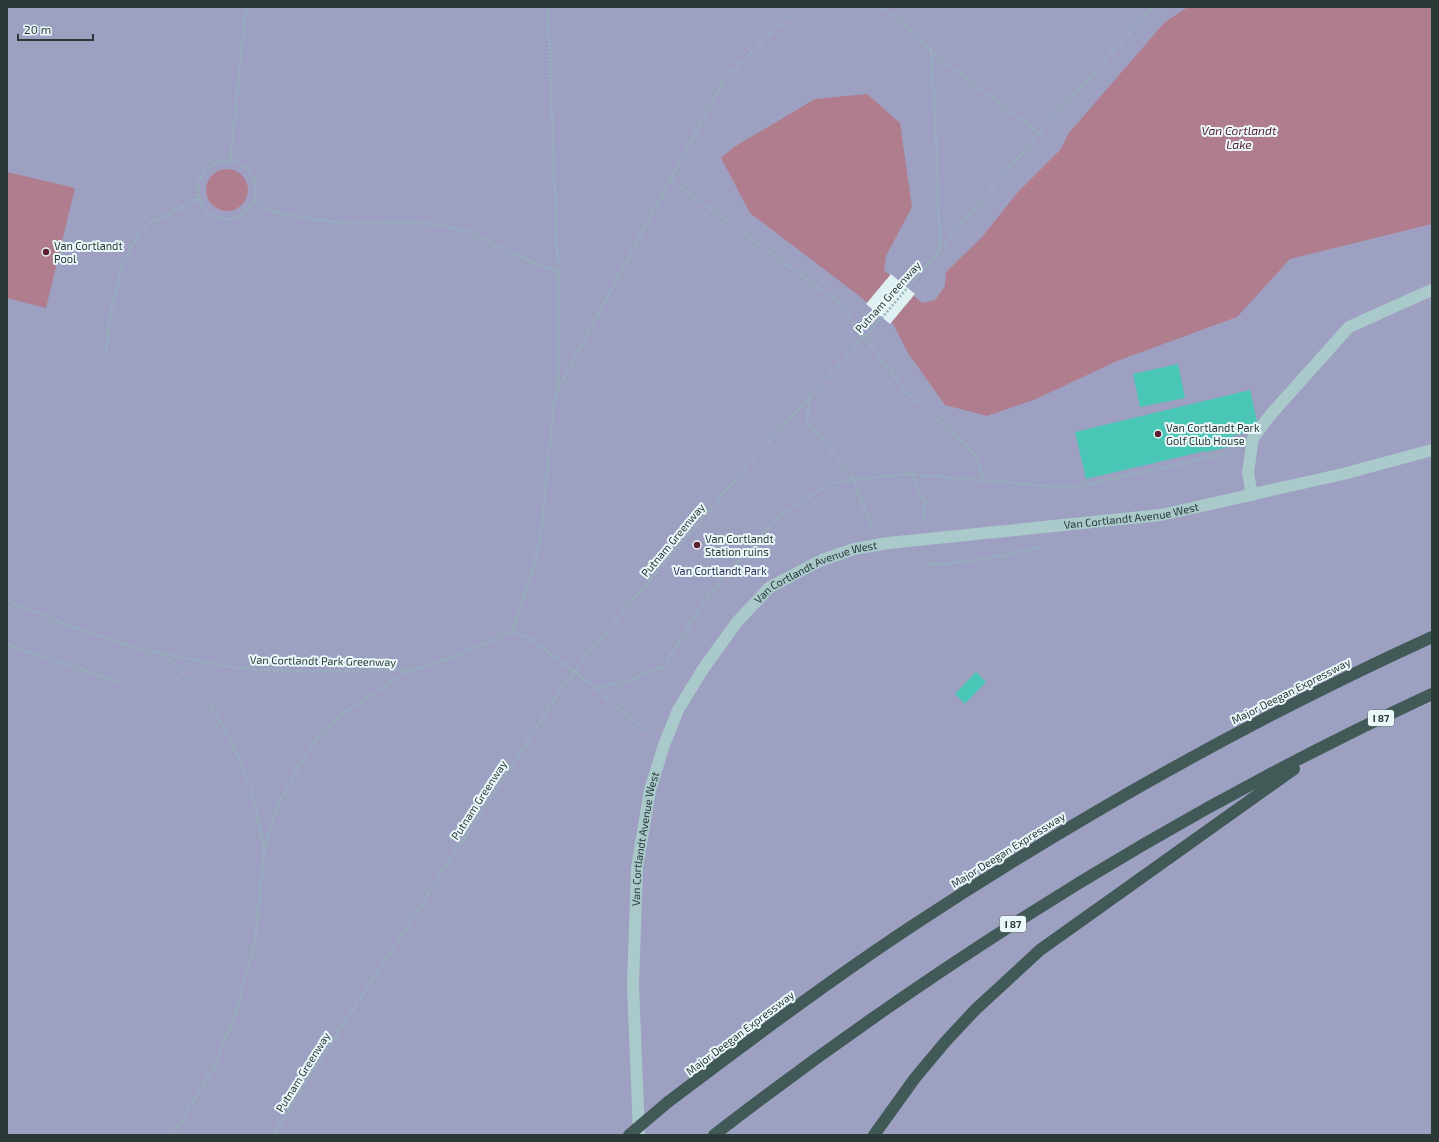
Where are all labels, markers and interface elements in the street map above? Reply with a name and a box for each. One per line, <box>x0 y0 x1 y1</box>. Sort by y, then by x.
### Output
scale bar <box>18 16 93 42</box>
text: 20 m <box>24 22 51 36</box>
water label: Van Cortlandt Lake <box>1202 123 1277 151</box>
place label: Van Cortlandt Pool <box>54 239 123 265</box>
marker: Van Cortlandt Pool <box>41 247 51 257</box>
street label: Putnam Greenway <box>852 258 923 335</box>
place label: Van Cortlandt Park Golf Club House <box>1166 421 1260 447</box>
marker: Van Cortlandt Park Golf Club House <box>1153 429 1163 439</box>
street label: Putnam Greenway <box>638 500 707 579</box>
street label: Van Cortlandt Avenue West <box>1063 500 1200 531</box>
place label: Van Cortlandt Station ruins <box>705 532 774 558</box>
street label: Van Cortlandt Avenue West <box>751 538 878 606</box>
marker: Van Cortlandt Station ruins <box>692 540 702 550</box>
park label: Van Cortlandt Park <box>673 564 767 577</box>
street label: Van Cortlandt Park Greenway <box>250 653 396 668</box>
street label: Major Deegan Expressway <box>1229 655 1353 727</box>
road number: I 87 <box>1368 710 1394 726</box>
street label: Putnam Greenway <box>448 758 509 842</box>
street label: Van Cortlandt Avenue West <box>629 770 661 906</box>
street label: Major Deegan Expressway <box>948 809 1068 891</box>
road number: I 87 <box>1000 916 1026 932</box>
street label: Major Deegan Expressway <box>683 988 797 1078</box>
street label: Putnam Greenway <box>273 1029 332 1114</box>

